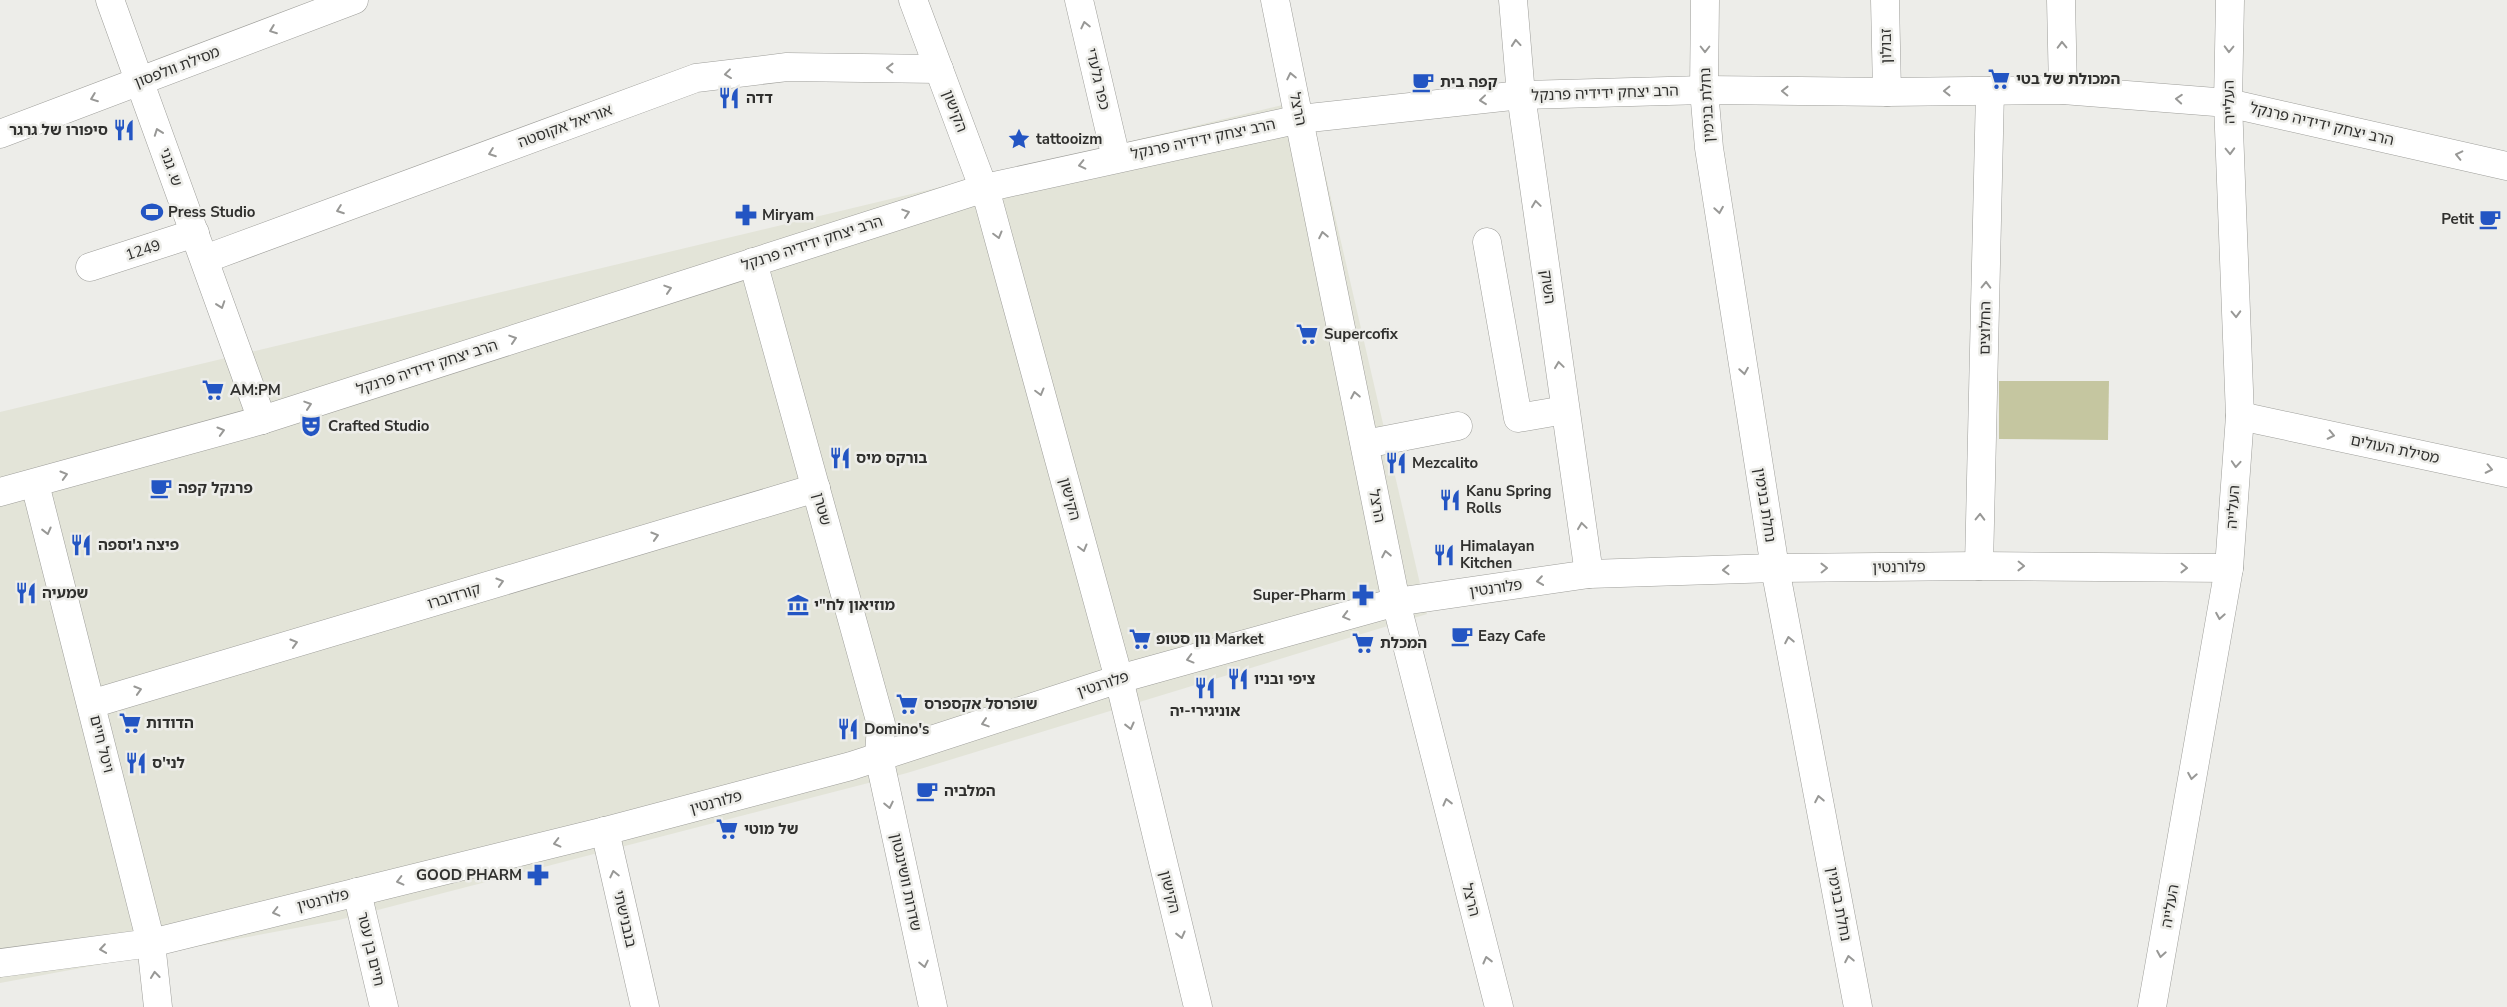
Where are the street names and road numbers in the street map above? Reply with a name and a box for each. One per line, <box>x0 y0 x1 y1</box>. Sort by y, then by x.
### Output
street label: זבולון <box>1876 28 1896 64</box>
street label: מסילת וולפסון <box>131 41 223 92</box>
street label: כפר גלעדי <box>1081 46 1115 112</box>
street label: נחלת בנימין <box>1695 67 1719 143</box>
street label: הרב יצחק ידידיה פרנקל <box>1531 80 1679 106</box>
street label: העלייה <box>2219 80 2239 124</box>
street label: הקישון <box>938 87 972 135</box>
street label: הרצל <box>1285 91 1311 127</box>
street label: הרב יצחק ידידיה פרנקל <box>2248 98 2396 150</box>
street label: אוריאל אקוסטה <box>515 100 615 152</box>
street label: הרב יצחק ידידיה פרנקל <box>1129 114 1277 164</box>
street label: ש. גנני <box>155 145 187 189</box>
street label: הרב יצחק ידידיה פרנקל <box>739 211 885 275</box>
street label: 1249 <box>123 235 163 265</box>
street label: השוק <box>1536 269 1560 305</box>
street label: החלוצים <box>1975 301 1995 355</box>
street label: הרב יצחק ידידיה פרנקל <box>354 335 500 399</box>
street label: מסילת העולים <box>2349 430 2441 468</box>
street label: נחלת בנימין <box>1749 466 1781 544</box>
street label: הקישון <box>1055 475 1085 523</box>
street label: העלייה <box>2221 484 2245 530</box>
street label: הרצל <box>1364 488 1390 524</box>
street label: שטרן <box>808 490 836 528</box>
street label: פלורנטין <box>1872 557 1926 577</box>
street label: פלורנטין <box>1468 574 1524 602</box>
street label: קורדוברו <box>425 578 483 614</box>
street label: פלורנטין <box>1075 666 1131 702</box>
street label: ויטל חיים <box>85 713 119 775</box>
street label: פלורנטין <box>688 785 744 819</box>
street label: שדרות וושינגטון <box>886 831 926 933</box>
street label: נחלת בנימין <box>1822 865 1856 943</box>
street label: הקישון <box>1155 868 1185 916</box>
street label: הרצל <box>1457 881 1485 919</box>
street label: העלייה <box>2156 883 2184 929</box>
street label: פלורנטין <box>295 884 351 916</box>
street label: בנבנישתי <box>609 888 641 950</box>
street label: חיים בן עטר <box>353 910 389 988</box>

